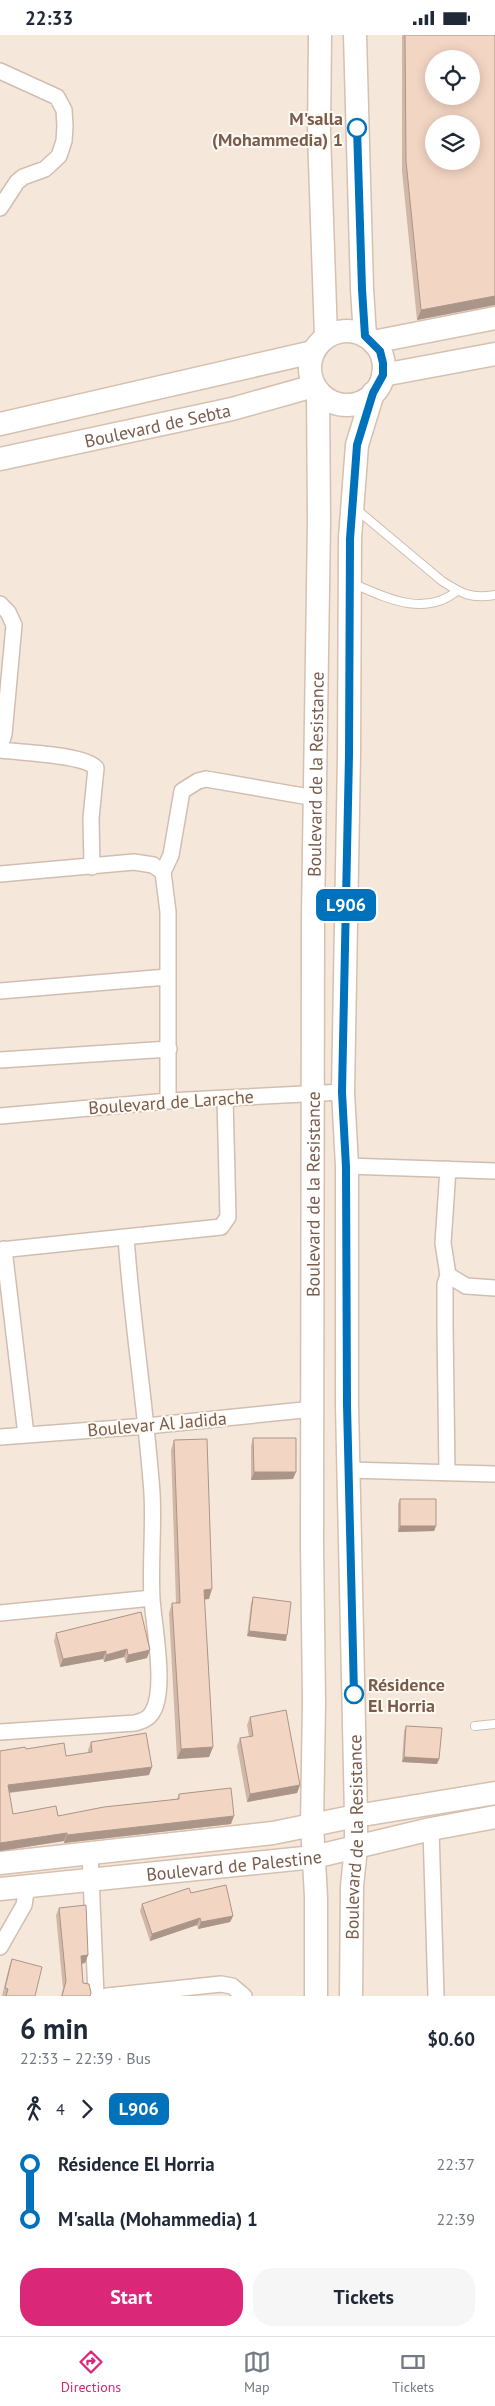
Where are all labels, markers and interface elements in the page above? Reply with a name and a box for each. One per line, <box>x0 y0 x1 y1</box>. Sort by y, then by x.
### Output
text: 22:33 <box>25 6 73 30</box>
map controls <box>425 50 480 170</box>
button: locate <box>425 50 480 105</box>
place label: M'salla (Mohammedia) 1 <box>212 107 343 151</box>
button: layers <box>425 115 480 170</box>
marker: M'salla (Mohammedia) 1 <box>347 118 367 138</box>
street label: Boulevard de Sebta <box>82 398 233 452</box>
street label: Boulevard de la Resistance <box>302 671 328 877</box>
line badge: L906 <box>311 889 381 921</box>
text: L906 <box>326 893 366 916</box>
street label: Boulevard de Larache <box>88 1085 254 1119</box>
street label: Boulevard de la Resistance <box>301 1091 324 1297</box>
street label: Boulevar Al Jadida <box>86 1406 228 1442</box>
place label: Résidence El Horria <box>368 1673 445 1717</box>
marker: Résidence El Horria <box>344 1684 364 1704</box>
street label: Boulevard de la Resistance <box>340 1734 368 1940</box>
street label: Boulevard de Palestine <box>145 1844 324 1886</box>
text: 6 min <box>20 2010 88 2047</box>
text: $0.60 <box>427 2027 475 2051</box>
text: 22:33 – 22:39 · Bus <box>20 2048 151 2068</box>
icon: walk <box>20 2095 48 2123</box>
icon: forward <box>73 2095 101 2123</box>
text: L906 <box>119 2097 159 2120</box>
text: 4 <box>56 2099 65 2119</box>
text: Résidence El Horria <box>58 2152 215 2176</box>
text: 22:37 <box>437 2154 475 2174</box>
text: M'salla (Mohammedia) 1 <box>58 2207 258 2231</box>
text: 22:39 <box>437 2209 475 2229</box>
button: Start <box>20 2268 243 2326</box>
button: Tickets <box>253 2268 475 2326</box>
tab: Directions <box>61 2348 121 2396</box>
tab: Map <box>243 2348 271 2396</box>
tab: Tickets <box>392 2348 434 2396</box>

